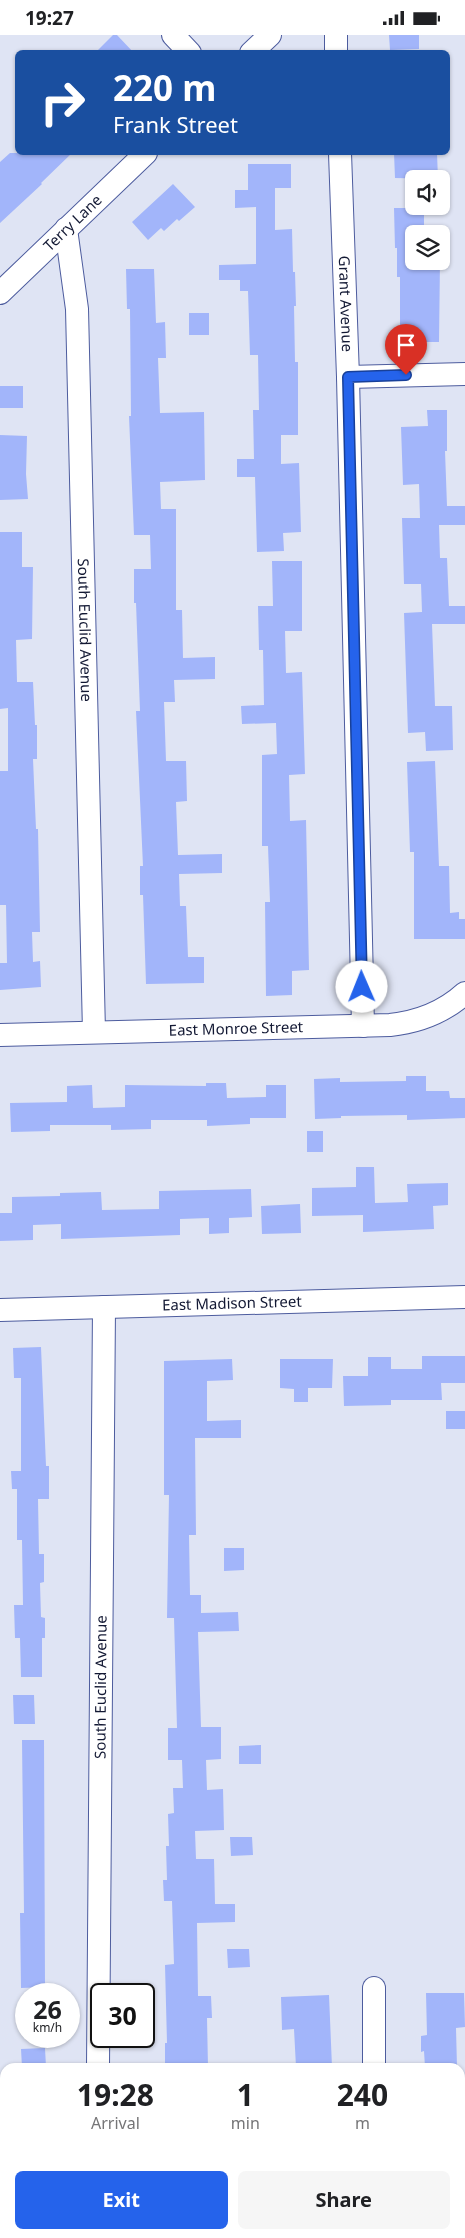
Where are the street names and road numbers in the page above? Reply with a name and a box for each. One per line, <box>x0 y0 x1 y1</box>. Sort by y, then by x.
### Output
street label: Terry Lane <box>39 190 106 255</box>
street label: Grant Avenue <box>335 255 358 352</box>
street label: South Euclid Avenue <box>74 558 97 702</box>
street label: East Monroe Street <box>168 1016 304 1040</box>
street label: East Madison Street <box>162 1291 303 1314</box>
street label: South Euclid Avenue <box>89 1615 111 1759</box>

